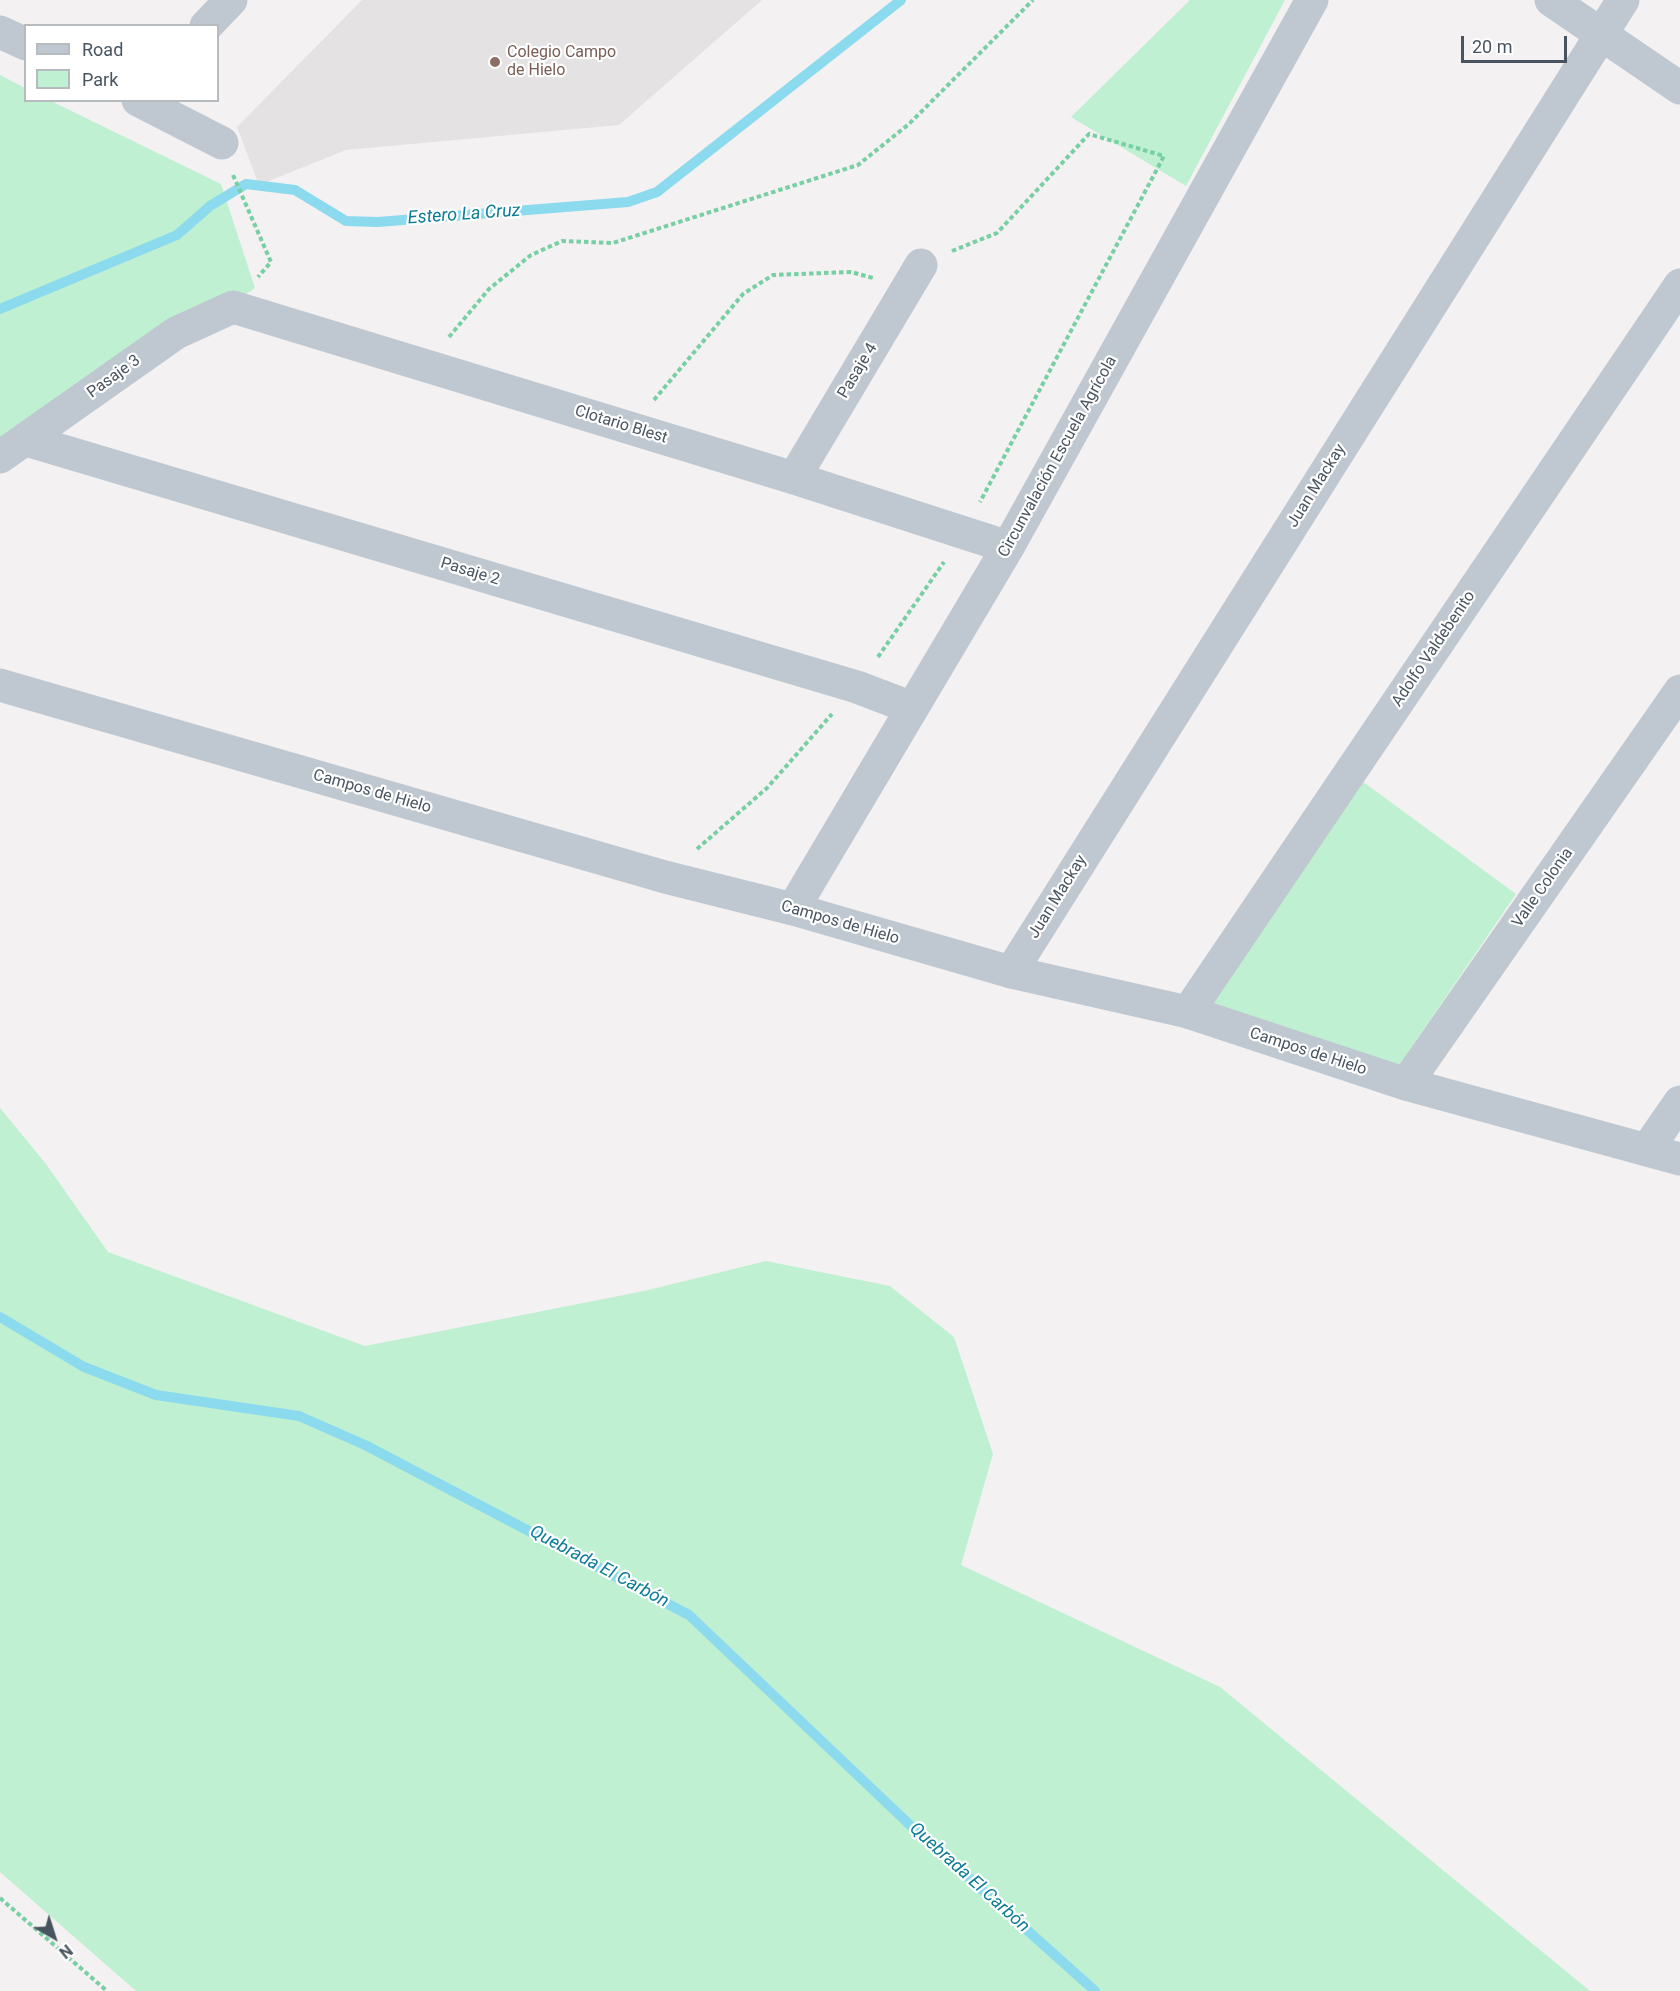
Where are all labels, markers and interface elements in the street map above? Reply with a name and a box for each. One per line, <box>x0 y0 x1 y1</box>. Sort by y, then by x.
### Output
legend <box>24 24 219 102</box>
scale bar <box>1464 24 1570 62</box>
text: 20 m <box>1472 36 1512 57</box>
text: Road <box>82 39 123 60</box>
place label: Colegio Campo de Hielo <box>507 43 616 81</box>
marker: Colegio Campo de Hielo <box>488 55 502 69</box>
text: Park <box>82 69 118 90</box>
water label: Estero La Cruz <box>407 200 521 230</box>
street label: Pasaje 4 <box>834 340 882 402</box>
street label: Pasaje 3 <box>84 351 144 403</box>
street label: Circunvalación Escuela Agrícola <box>995 353 1121 561</box>
street label: Clotario Blest <box>572 402 670 448</box>
street label: Juan Mackay <box>1284 441 1350 531</box>
street label: Pasaje 2 <box>438 554 502 590</box>
street label: Adolfo Valdebenito <box>1388 587 1480 711</box>
street label: Campos de Hielo <box>311 766 433 818</box>
street label: Valle Colonia <box>1509 845 1577 931</box>
street label: Juan Mackay <box>1025 852 1091 942</box>
street label: Campos de Hielo <box>779 897 901 949</box>
street label: Campos de Hielo <box>1247 1024 1369 1080</box>
water label: Quebrada El Carbón <box>526 1521 672 1613</box>
water label: Quebrada El Carbón <box>904 1818 1034 1938</box>
north arrow <box>24 1907 84 1967</box>
text: N <box>55 1940 76 1962</box>

